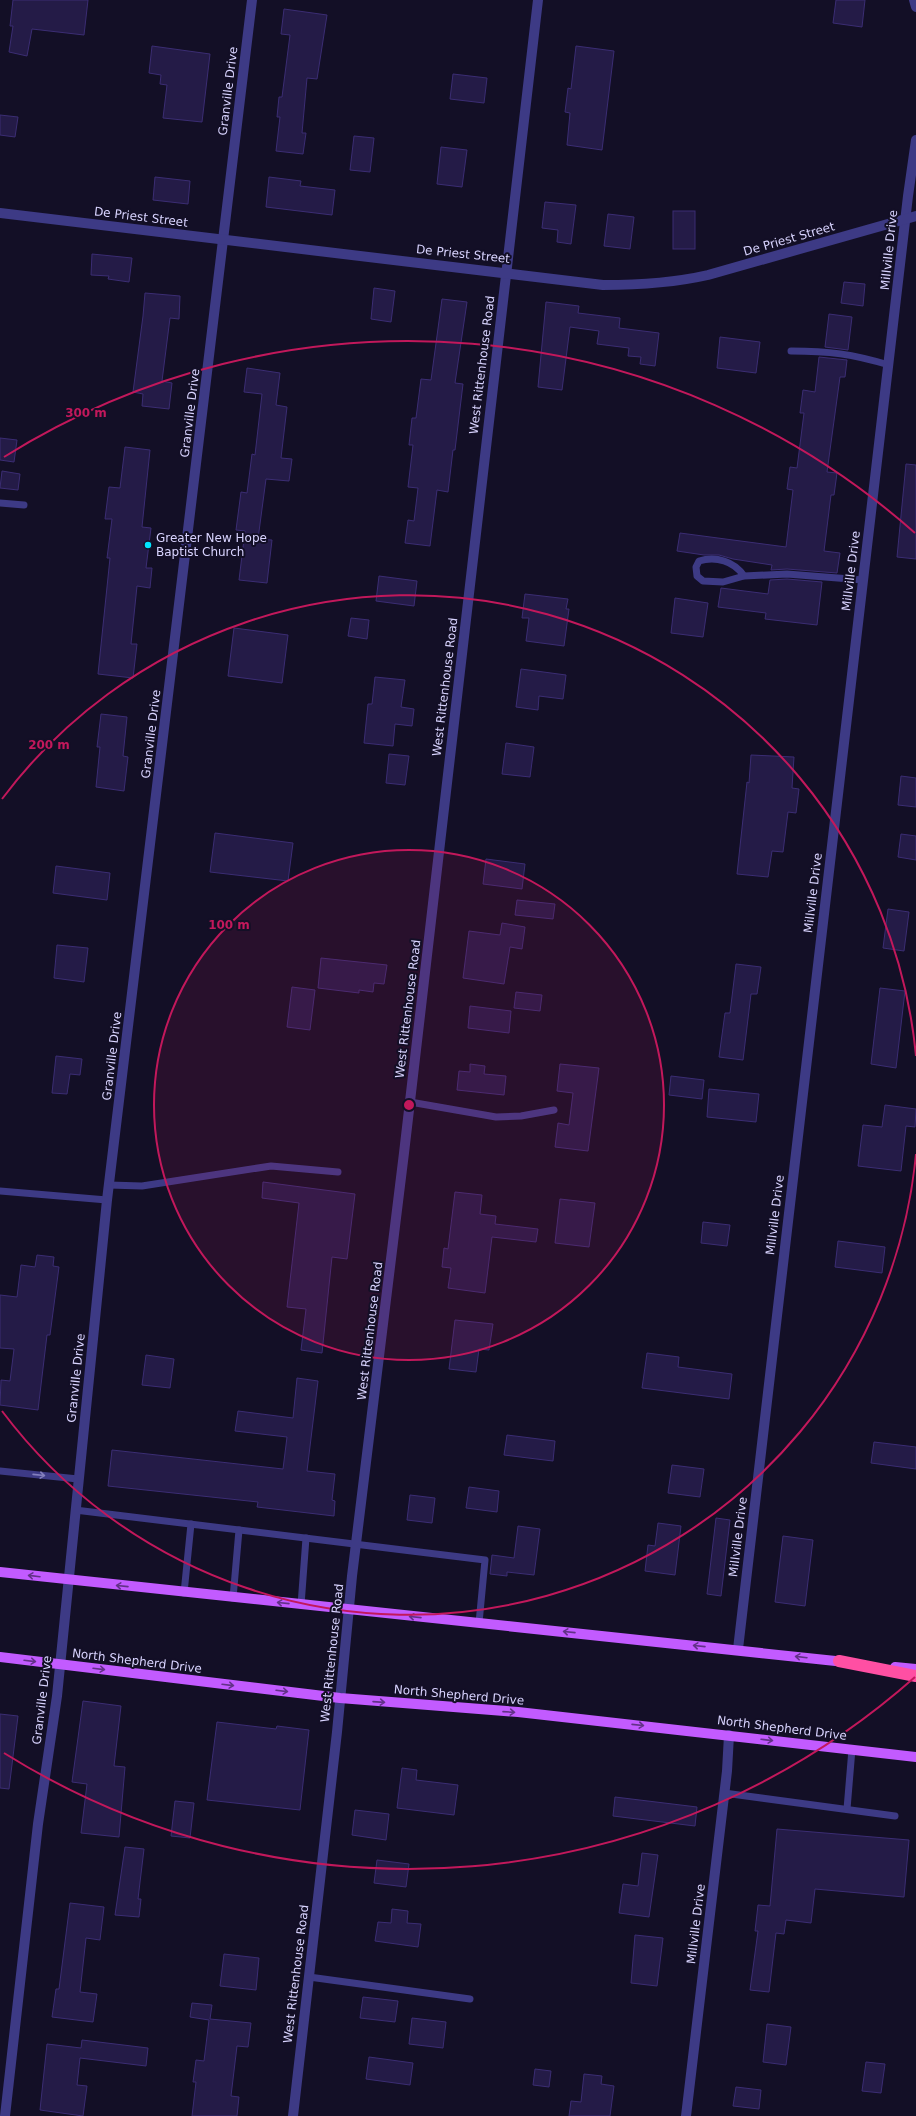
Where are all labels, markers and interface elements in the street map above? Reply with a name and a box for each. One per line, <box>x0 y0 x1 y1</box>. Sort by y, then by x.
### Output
street label: Granville Drive <box>216 46 240 136</box>
street label: De Priest Street <box>93 204 189 230</box>
street label: Millville Drive <box>878 209 900 291</box>
street label: De Priest Street <box>742 219 837 259</box>
street label: De Priest Street <box>415 242 511 266</box>
street label: West Rittenhouse Road <box>467 295 497 435</box>
street label: Granville Drive <box>178 368 202 458</box>
text: 300 m <box>65 406 107 420</box>
street label: Millville Drive <box>839 530 863 612</box>
place label: Greater New Hope Baptist Church <box>156 531 267 559</box>
marker: Greater New Hope Baptist Church <box>143 540 153 550</box>
street label: West Rittenhouse Road <box>430 617 460 757</box>
street label: Granville Drive <box>139 689 163 779</box>
text: 200 m <box>28 738 70 752</box>
street label: Millville Drive <box>801 852 825 934</box>
text: 100 m <box>208 918 250 932</box>
street label: West Rittenhouse Road <box>393 939 423 1079</box>
street label: Granville Drive <box>100 1011 124 1101</box>
centre of rings <box>402 1098 416 1112</box>
street label: Millville Drive <box>763 1174 787 1256</box>
street label: West Rittenhouse Road <box>355 1261 385 1401</box>
street label: Granville Drive <box>64 1333 88 1423</box>
one-way arrow <box>32 1471 45 1479</box>
street label: Millville Drive <box>726 1496 750 1578</box>
one-way arrow <box>28 1572 41 1580</box>
one-way arrow <box>116 1582 129 1590</box>
street label: West Rittenhouse Road <box>318 1583 346 1723</box>
one-way arrow <box>277 1599 290 1607</box>
one-way arrow <box>409 1613 422 1621</box>
one-way arrow <box>563 1629 576 1636</box>
one-way arrow <box>693 1642 706 1649</box>
street label: North Shepherd Drive <box>71 1646 203 1676</box>
one-way arrow <box>795 1653 808 1661</box>
street label: Granville Drive <box>30 1655 54 1745</box>
one-way arrow <box>23 1657 36 1665</box>
one-way arrow <box>92 1665 105 1673</box>
one-way arrow <box>221 1681 234 1689</box>
street label: North Shepherd Drive <box>393 1682 525 1708</box>
one-way arrow <box>275 1687 288 1695</box>
one-way arrow <box>372 1698 385 1705</box>
one-way arrow <box>502 1708 515 1715</box>
street label: North Shepherd Drive <box>716 1713 848 1743</box>
one-way arrow <box>631 1721 644 1729</box>
one-way arrow <box>760 1736 773 1743</box>
street label: Millville Drive <box>684 1883 708 1965</box>
street label: West Rittenhouse Road <box>281 1904 311 2044</box>

